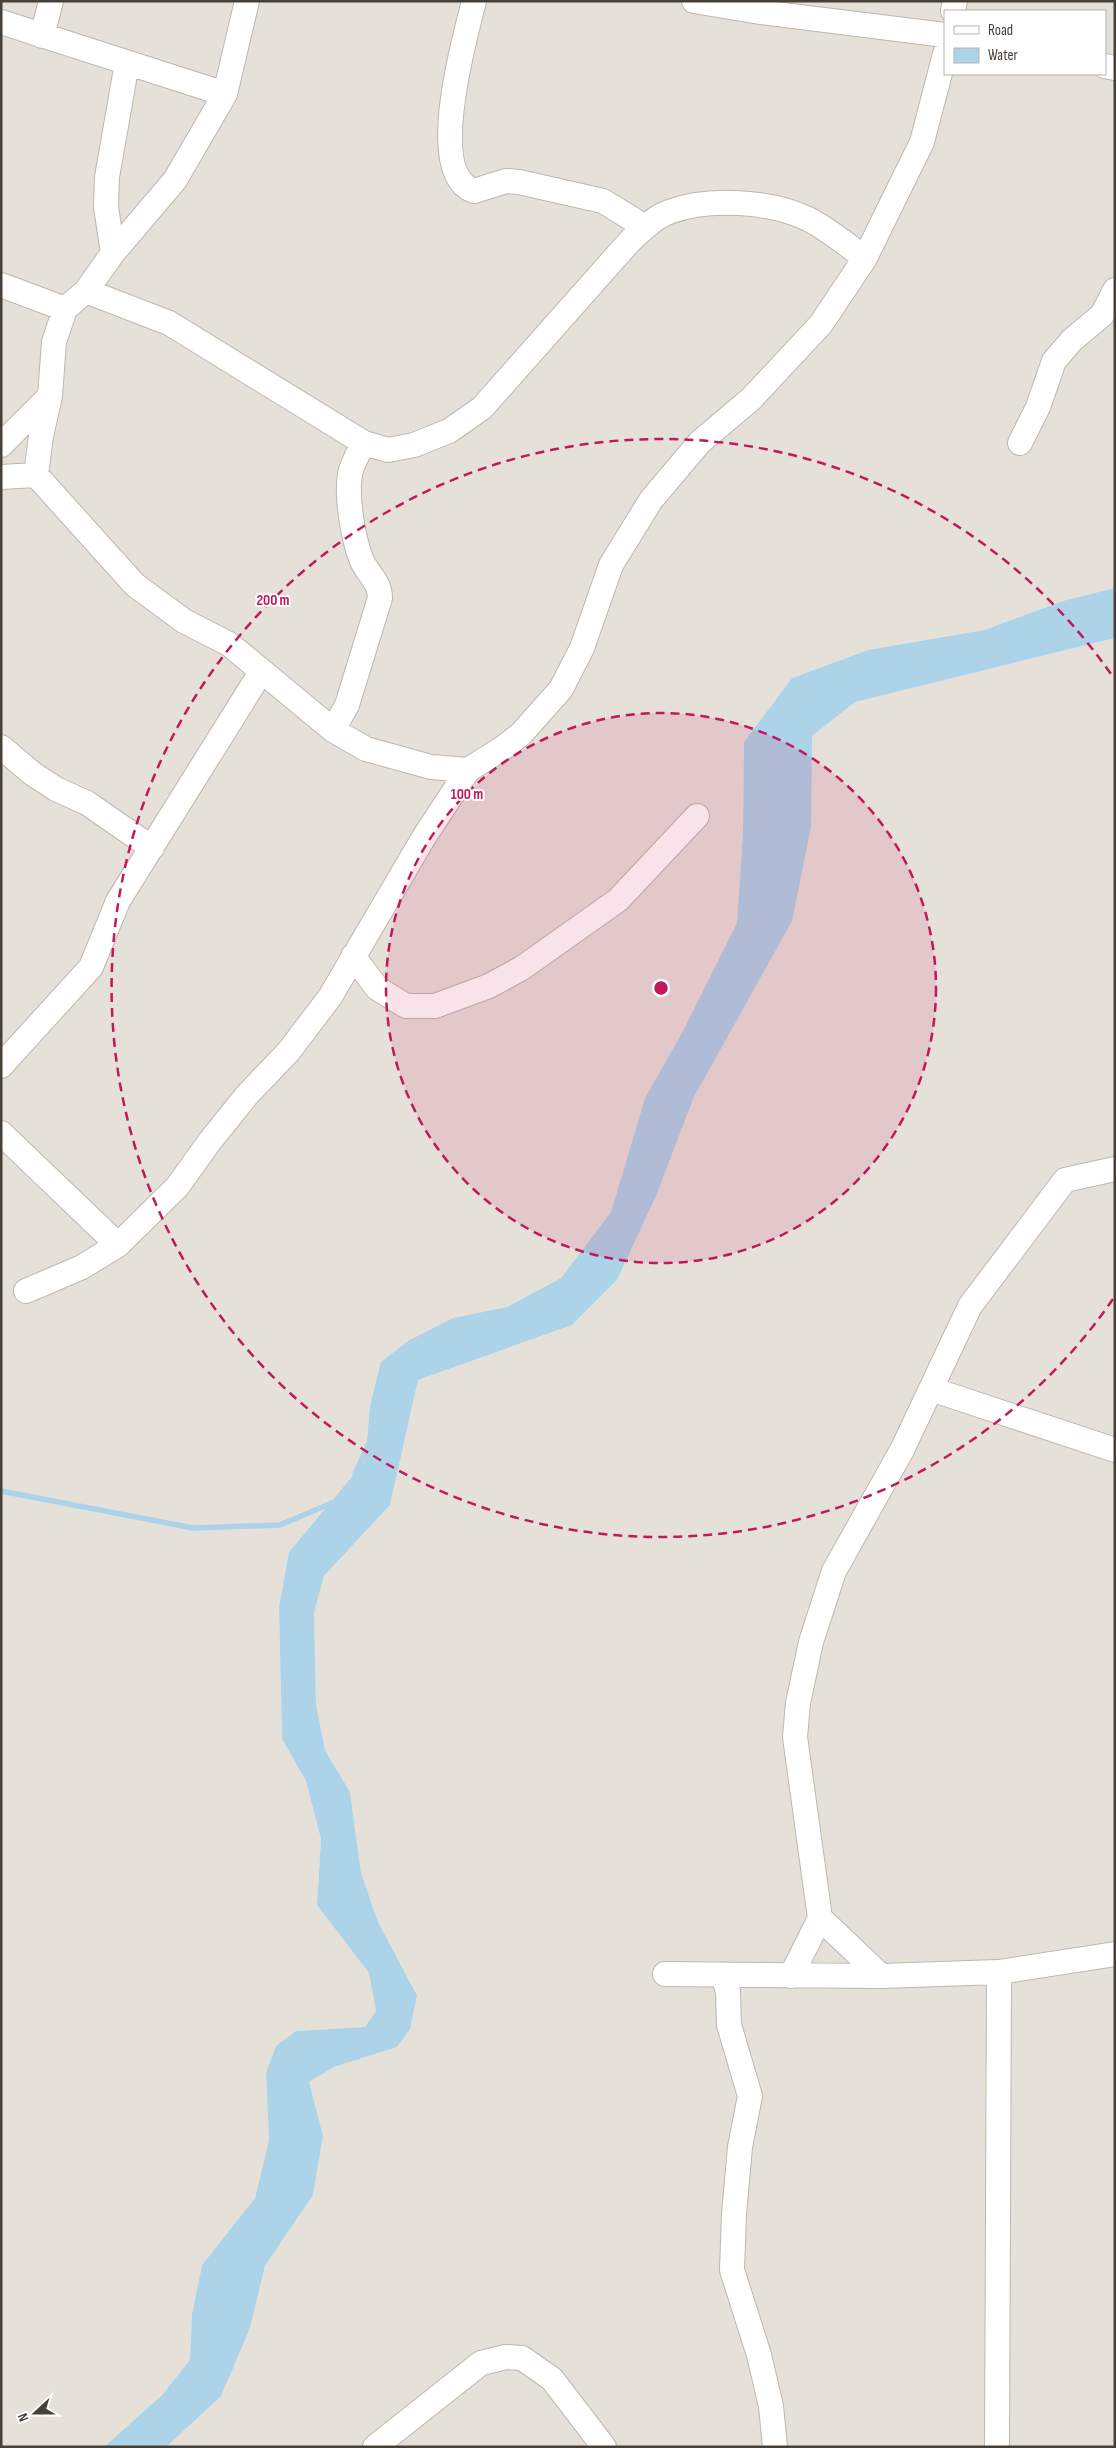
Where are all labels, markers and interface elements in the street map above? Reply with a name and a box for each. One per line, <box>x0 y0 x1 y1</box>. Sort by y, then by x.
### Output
legend <box>944 10 1106 75</box>
text: Road <box>988 21 1013 40</box>
text: Water <box>988 46 1019 65</box>
text: 200 m <box>256 591 290 610</box>
text: 100 m <box>451 785 483 804</box>
centre of rings <box>652 979 670 997</box>
north arrow <box>10 2388 60 2438</box>
text: N <box>14 2411 33 2424</box>

